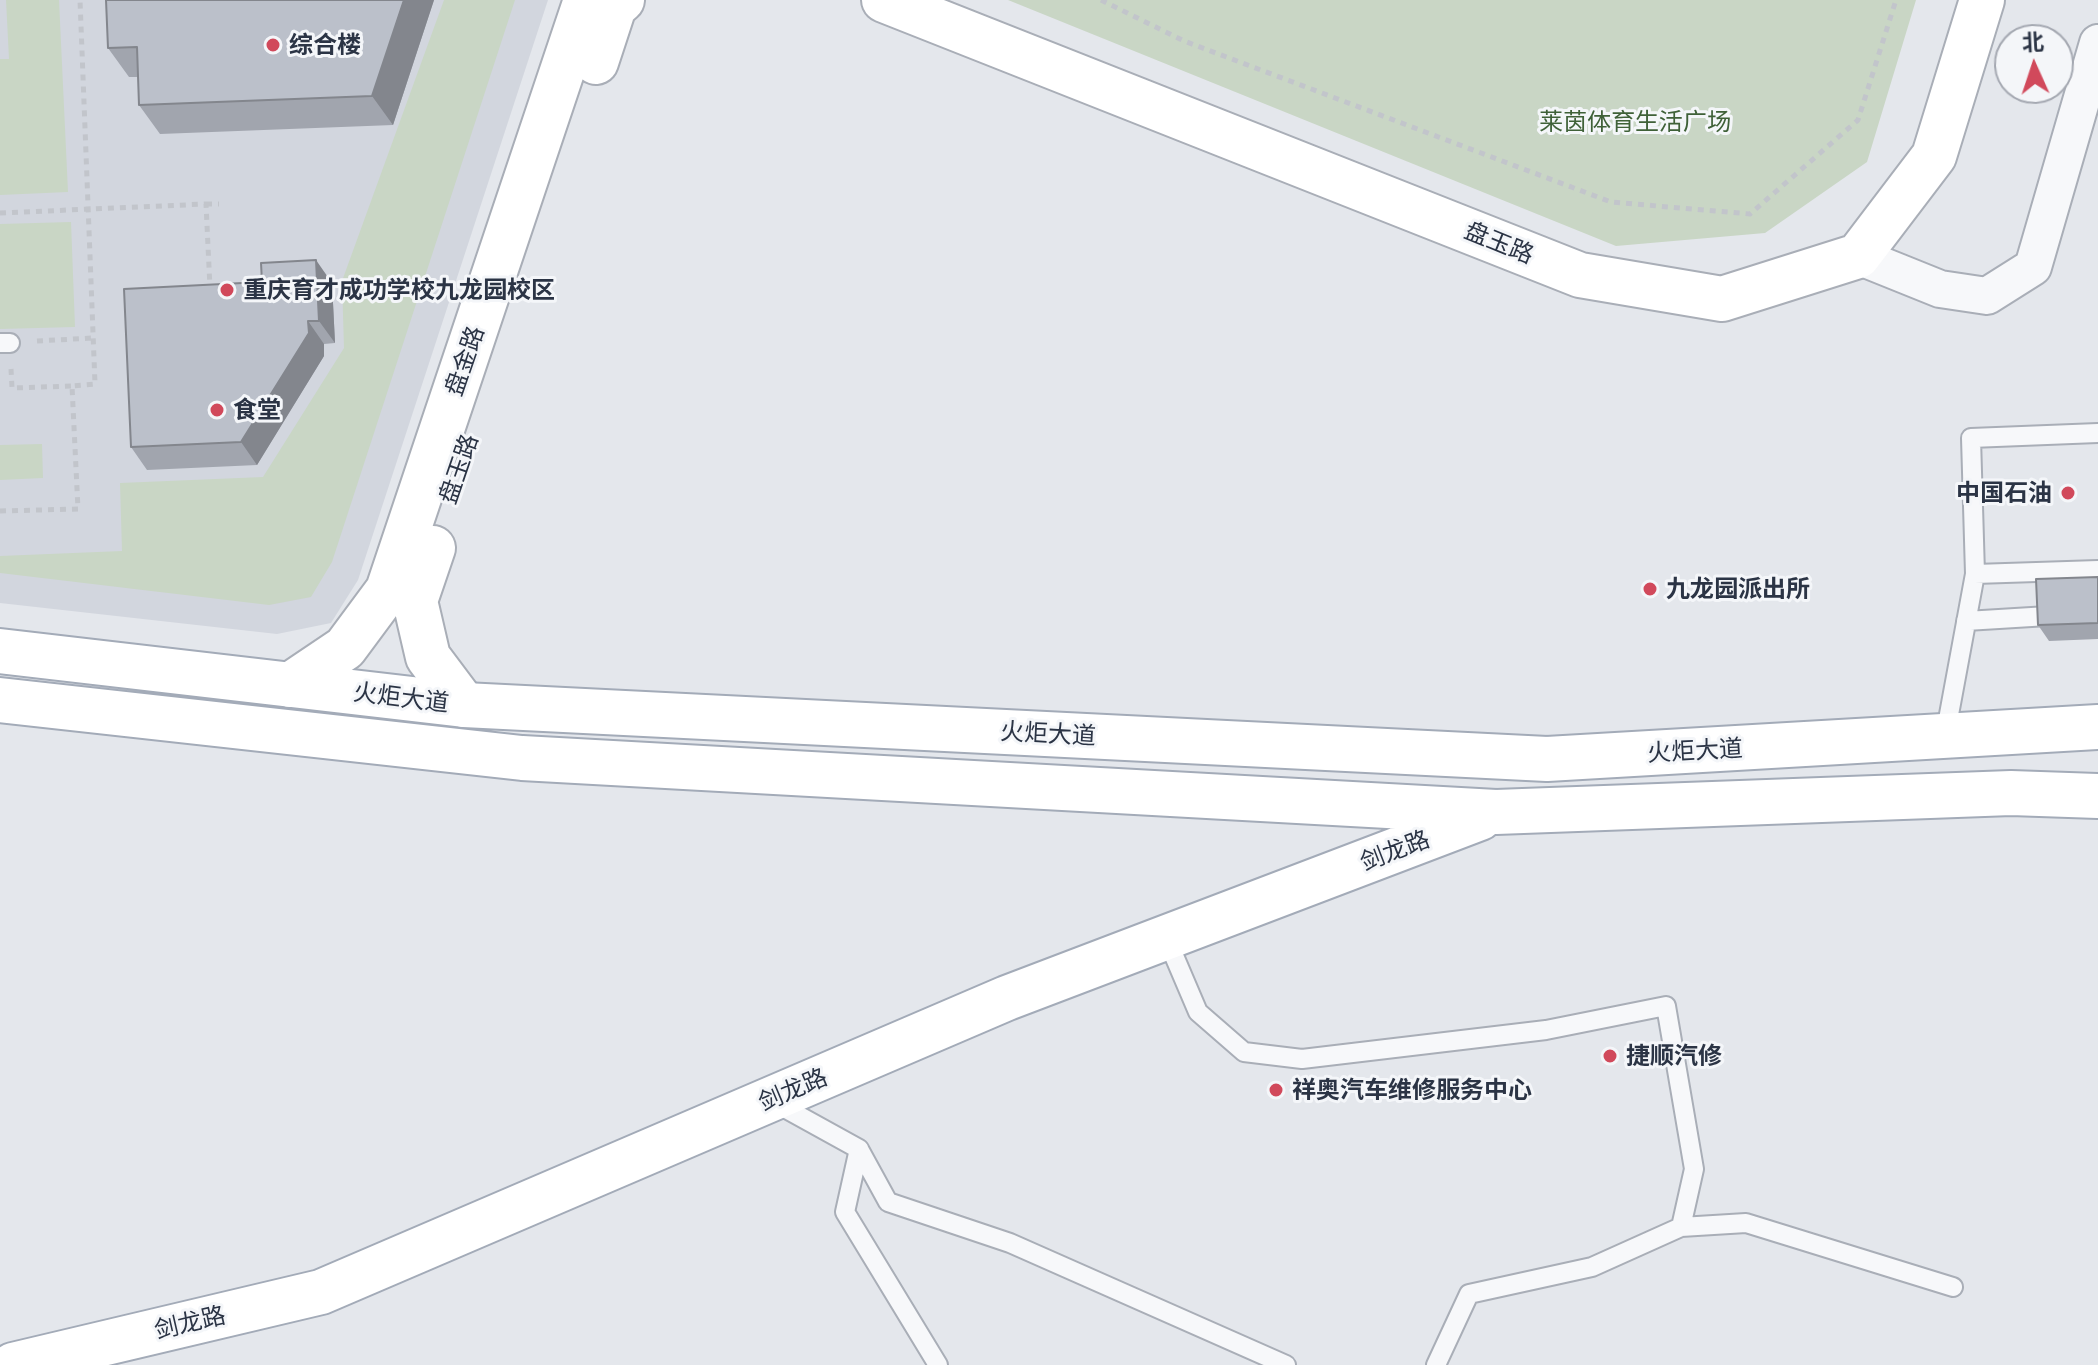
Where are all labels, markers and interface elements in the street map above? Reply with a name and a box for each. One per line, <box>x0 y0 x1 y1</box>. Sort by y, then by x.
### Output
north arrow <box>1994 24 2074 104</box>
text: 北 <box>2021 27 2045 56</box>
place label: 综合楼 <box>289 31 361 59</box>
marker: 综合楼 <box>264 36 282 54</box>
park label: 莱茵体育生活广场 <box>1539 108 1731 136</box>
street label: 盘玉路 <box>1460 216 1538 270</box>
place label: 重庆育才成功学校九龙园校区 <box>243 276 555 304</box>
marker: 重庆育才成功学校九龙园校区 <box>218 281 236 299</box>
street label: 盘金路 <box>440 322 490 400</box>
place label: 食堂 <box>233 396 281 424</box>
marker: 食堂 <box>208 401 226 419</box>
street label: 盘玉路 <box>434 430 484 508</box>
place label: 中国石油 <box>1956 479 2052 507</box>
marker: 中国石油 <box>2059 484 2077 502</box>
place label: 九龙园派出所 <box>1666 575 1810 603</box>
marker: 九龙园派出所 <box>1641 580 1659 598</box>
street label: 火炬大道 <box>352 678 450 718</box>
street label: 火炬大道 <box>999 717 1097 751</box>
street label: 火炬大道 <box>1646 734 1744 768</box>
street label: 剑龙路 <box>1356 825 1434 877</box>
place label: 捷顺汽修 <box>1626 1042 1722 1070</box>
marker: 捷顺汽修 <box>1601 1047 1619 1065</box>
street label: 剑龙路 <box>754 1063 832 1117</box>
place label: 祥奥汽车维修服务中心 <box>1292 1076 1532 1104</box>
marker: 祥奥汽车维修服务中心 <box>1267 1081 1285 1099</box>
street label: 剑龙路 <box>152 1301 228 1345</box>

